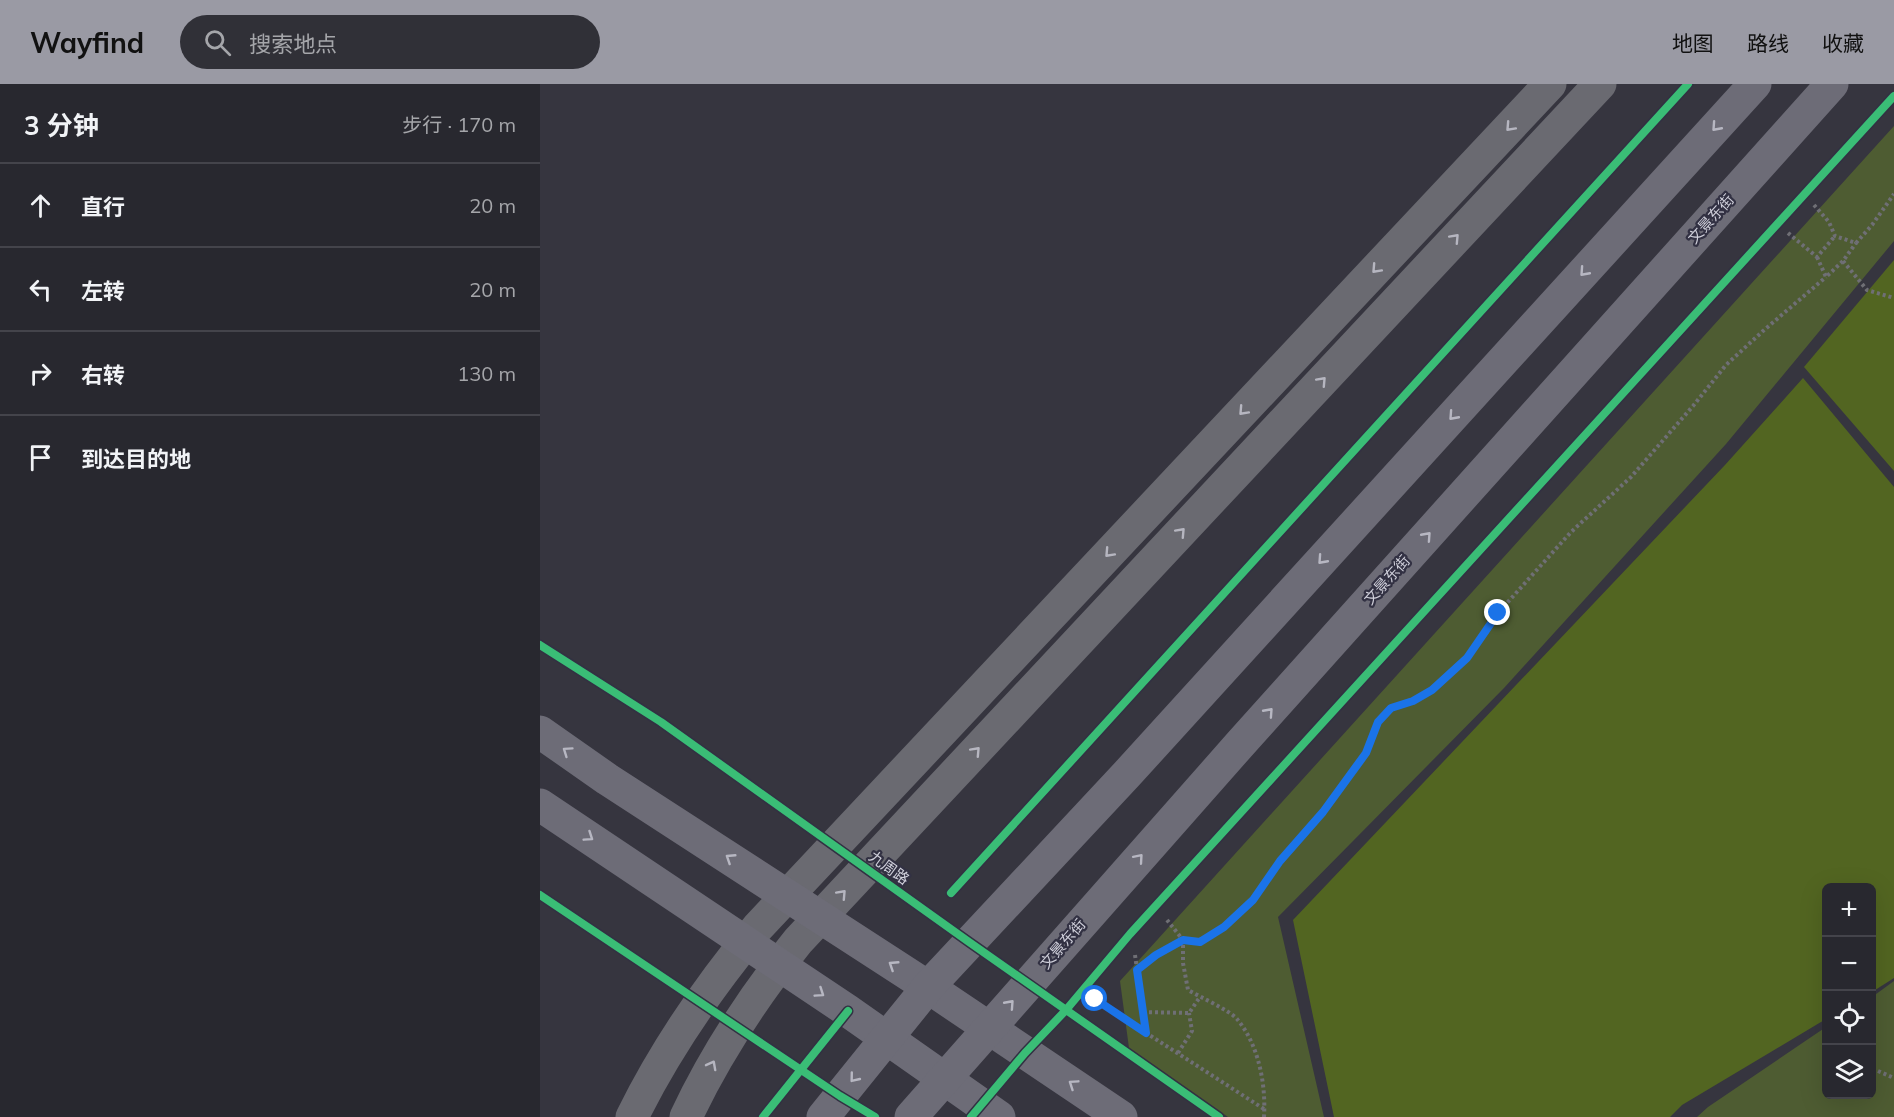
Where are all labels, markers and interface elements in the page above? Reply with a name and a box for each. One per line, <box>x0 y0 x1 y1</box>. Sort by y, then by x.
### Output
search box <box>180 15 600 69</box>
text: Wayfind <box>30 25 144 60</box>
icon: search <box>201 26 234 59</box>
text: 搜索地点 <box>249 30 337 58</box>
text: 地图 <box>1672 30 1714 56</box>
text: 路线 <box>1747 30 1789 56</box>
text: 收藏 <box>1822 30 1864 56</box>
text: 3 分钟 <box>24 109 99 142</box>
text: 步行 · 170 m <box>402 112 516 137</box>
one-way arrow <box>1506 120 1517 130</box>
one-way arrow <box>1712 121 1723 131</box>
icon: ahead <box>24 189 57 222</box>
street label: 文景东街 <box>1683 190 1738 247</box>
text: 直行 <box>81 193 125 221</box>
text: 20 m <box>469 193 516 218</box>
one-way arrow <box>1448 235 1459 245</box>
one-way arrow <box>1373 262 1384 273</box>
one-way arrow <box>1580 265 1591 275</box>
icon: left <box>24 273 57 306</box>
text: 左转 <box>81 277 125 305</box>
text: 20 m <box>469 277 516 302</box>
icon: right <box>24 357 57 390</box>
text: 右转 <box>81 361 125 389</box>
text: 130 m <box>457 361 516 386</box>
one-way arrow <box>1315 377 1326 388</box>
one-way arrow <box>1239 404 1250 415</box>
one-way arrow <box>1449 409 1460 420</box>
icon: arrive <box>24 441 57 474</box>
text: 到达目的地 <box>81 445 191 473</box>
one-way arrow <box>1173 528 1184 539</box>
one-way arrow <box>1420 532 1431 542</box>
one-way arrow <box>1106 546 1117 557</box>
street label: 文景东街 <box>1359 551 1414 608</box>
one-way arrow <box>1318 553 1329 564</box>
route end <box>1484 599 1510 625</box>
one-way arrow <box>1262 708 1273 719</box>
one-way arrow <box>562 747 573 758</box>
one-way arrow <box>968 747 979 758</box>
one-way arrow <box>582 830 593 841</box>
street label: 九周路 <box>866 847 913 889</box>
one-way arrow <box>1132 854 1143 865</box>
one-way arrow <box>725 855 736 866</box>
map controls <box>1822 883 1876 1099</box>
button: + <box>1822 883 1876 937</box>
one-way arrow <box>835 890 846 901</box>
street label: 文景东街 <box>1036 915 1089 973</box>
button: − <box>1822 937 1876 991</box>
one-way arrow <box>889 960 899 972</box>
one-way arrow <box>814 985 825 996</box>
route start <box>1081 985 1107 1011</box>
button: locate <box>1822 991 1876 1045</box>
one-way arrow <box>1003 1000 1014 1011</box>
button: layers <box>1822 1045 1876 1099</box>
one-way arrow <box>705 1061 716 1071</box>
one-way arrow <box>850 1071 861 1082</box>
one-way arrow <box>1068 1081 1079 1092</box>

